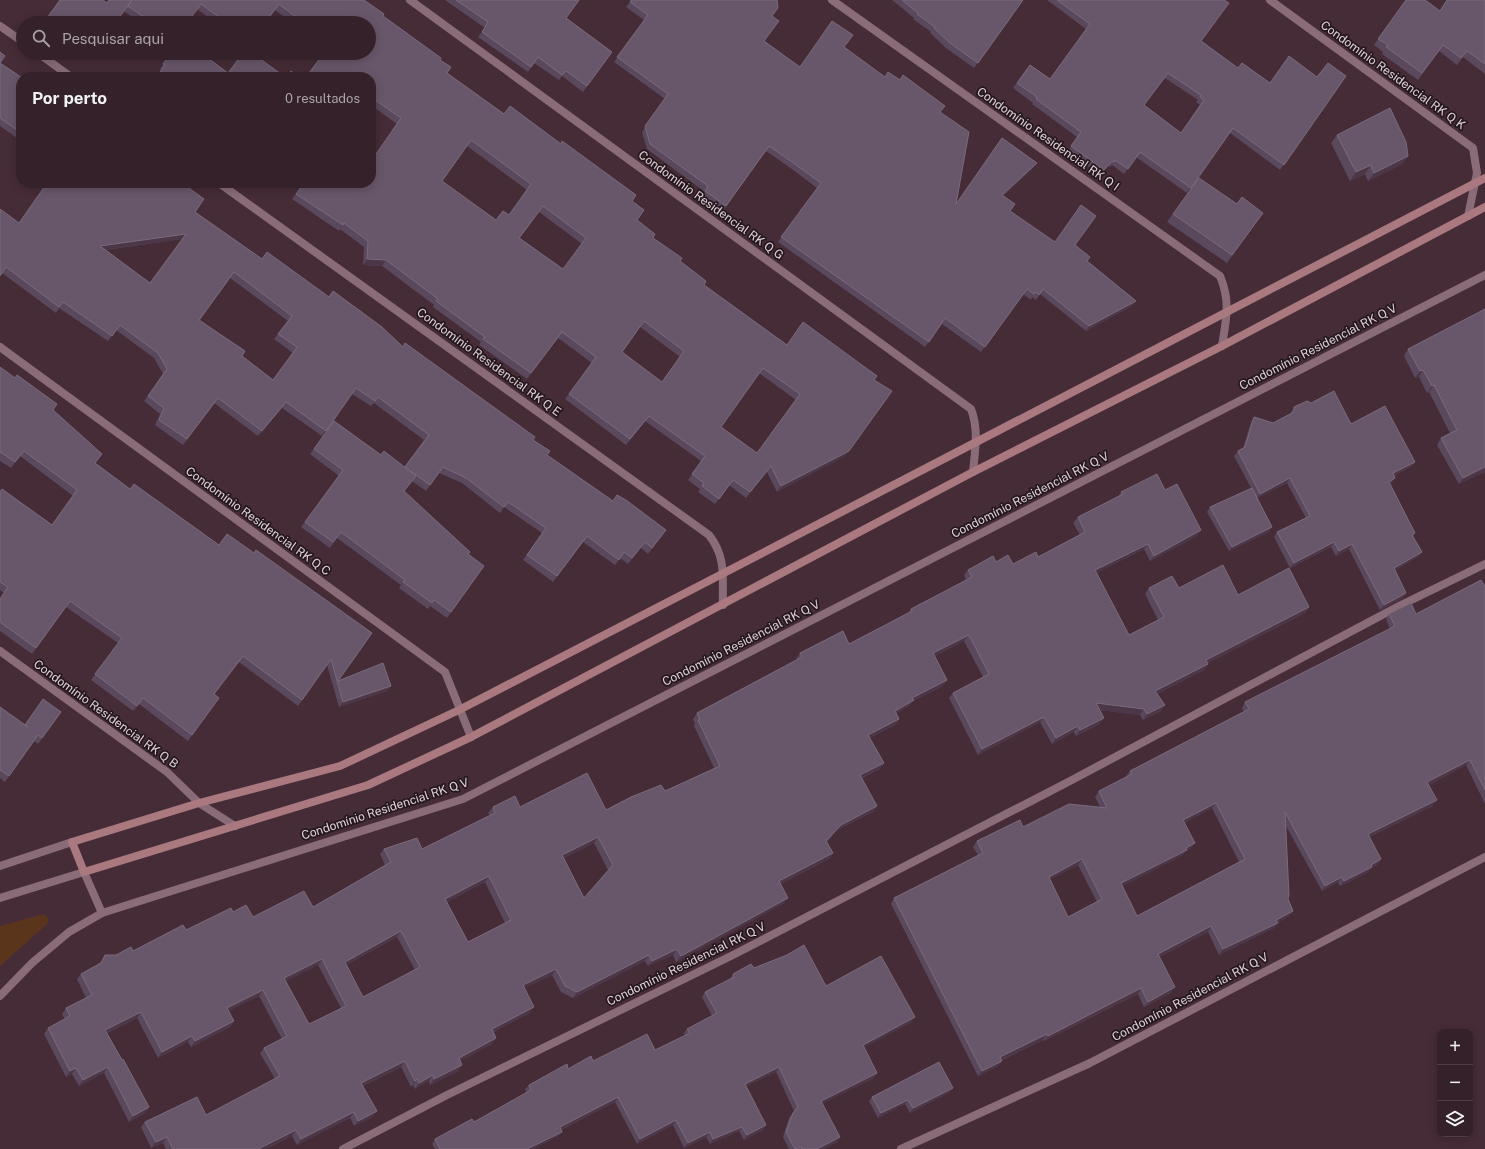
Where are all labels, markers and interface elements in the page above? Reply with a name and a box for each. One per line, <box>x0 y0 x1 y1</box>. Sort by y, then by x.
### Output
search box <box>16 16 376 60</box>
street label: Condomínio Residencial RK Q K <box>1318 18 1468 132</box>
icon: search <box>30 27 52 49</box>
text: Pesquisar aqui <box>62 30 164 47</box>
street label: Condomínio Residencial RK Q I <box>974 84 1122 194</box>
text: Por perto <box>32 88 107 108</box>
text: 0 resultados <box>285 91 360 106</box>
street label: Condomínio Residencial RK Q G <box>636 148 786 262</box>
street label: Condomínio Residencial RK Q V <box>1237 301 1399 393</box>
street label: Condomínio Residencial RK Q E <box>414 305 564 419</box>
street label: Condomínio Residencial RK Q V <box>949 449 1111 541</box>
street label: Condomínio Residencial RK Q C <box>183 464 333 578</box>
street label: Condomínio Residencial RK Q V <box>660 597 822 689</box>
street label: Condomínio Residencial RK Q B <box>31 657 181 771</box>
street label: Condomínio Residencial RK Q V <box>300 775 470 843</box>
street label: Condomínio Residencial RK Q V <box>604 919 768 1009</box>
street label: Condomínio Residencial RK Q V <box>1110 950 1270 1044</box>
map controls <box>1437 1029 1473 1137</box>
button: + <box>1437 1029 1473 1065</box>
button: − <box>1437 1065 1473 1101</box>
button: layers <box>1437 1101 1473 1137</box>

